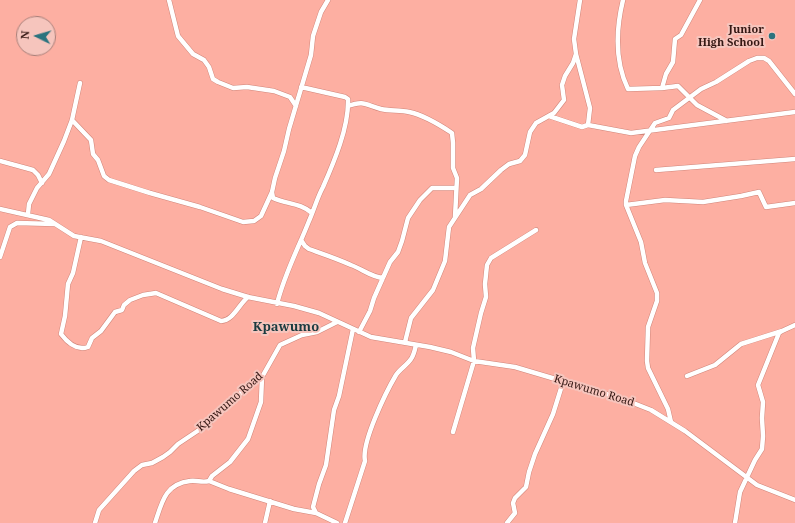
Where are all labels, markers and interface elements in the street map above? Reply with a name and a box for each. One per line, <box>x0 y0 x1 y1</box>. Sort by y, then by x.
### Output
north arrow <box>16 16 56 56</box>
place label: Junior High School <box>698 23 764 49</box>
text: N <box>17 30 32 40</box>
marker: Junior High School <box>767 31 777 41</box>
district label: Kpawumo <box>253 319 319 335</box>
street label: Kpawumo Road <box>194 370 266 434</box>
street label: Kpawumo Road <box>552 373 636 409</box>

